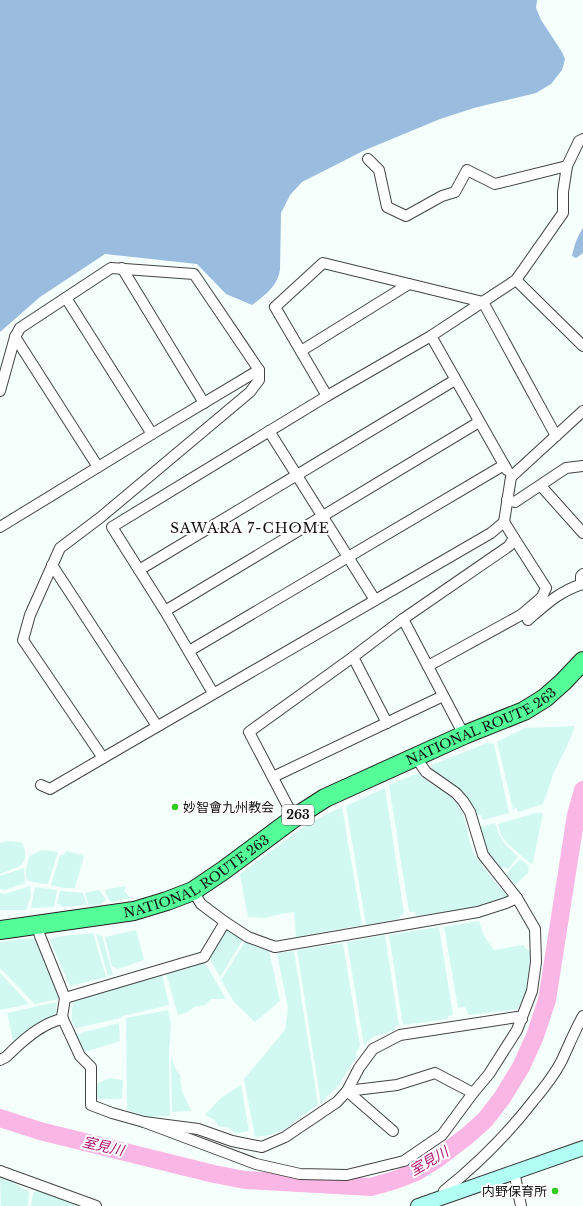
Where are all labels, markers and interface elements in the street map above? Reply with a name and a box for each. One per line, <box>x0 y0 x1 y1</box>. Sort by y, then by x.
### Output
district label: SAWARA 7-CHOME <box>170 519 330 537</box>
street label: NATIONAL ROUTE 263 <box>403 684 560 769</box>
place label: 妙智會九州教会 <box>183 799 274 816</box>
marker: 妙智會九州教会 <box>170 802 180 812</box>
road number: 263 <box>282 805 314 825</box>
street label: NATIONAL ROUTE 263 <box>122 831 273 921</box>
water label: 室見川 <box>81 1133 127 1160</box>
water label: 室見川 <box>406 1141 453 1180</box>
place label: 内野保育所 <box>482 1183 547 1200</box>
marker: 内野保育所 <box>550 1186 560 1196</box>

